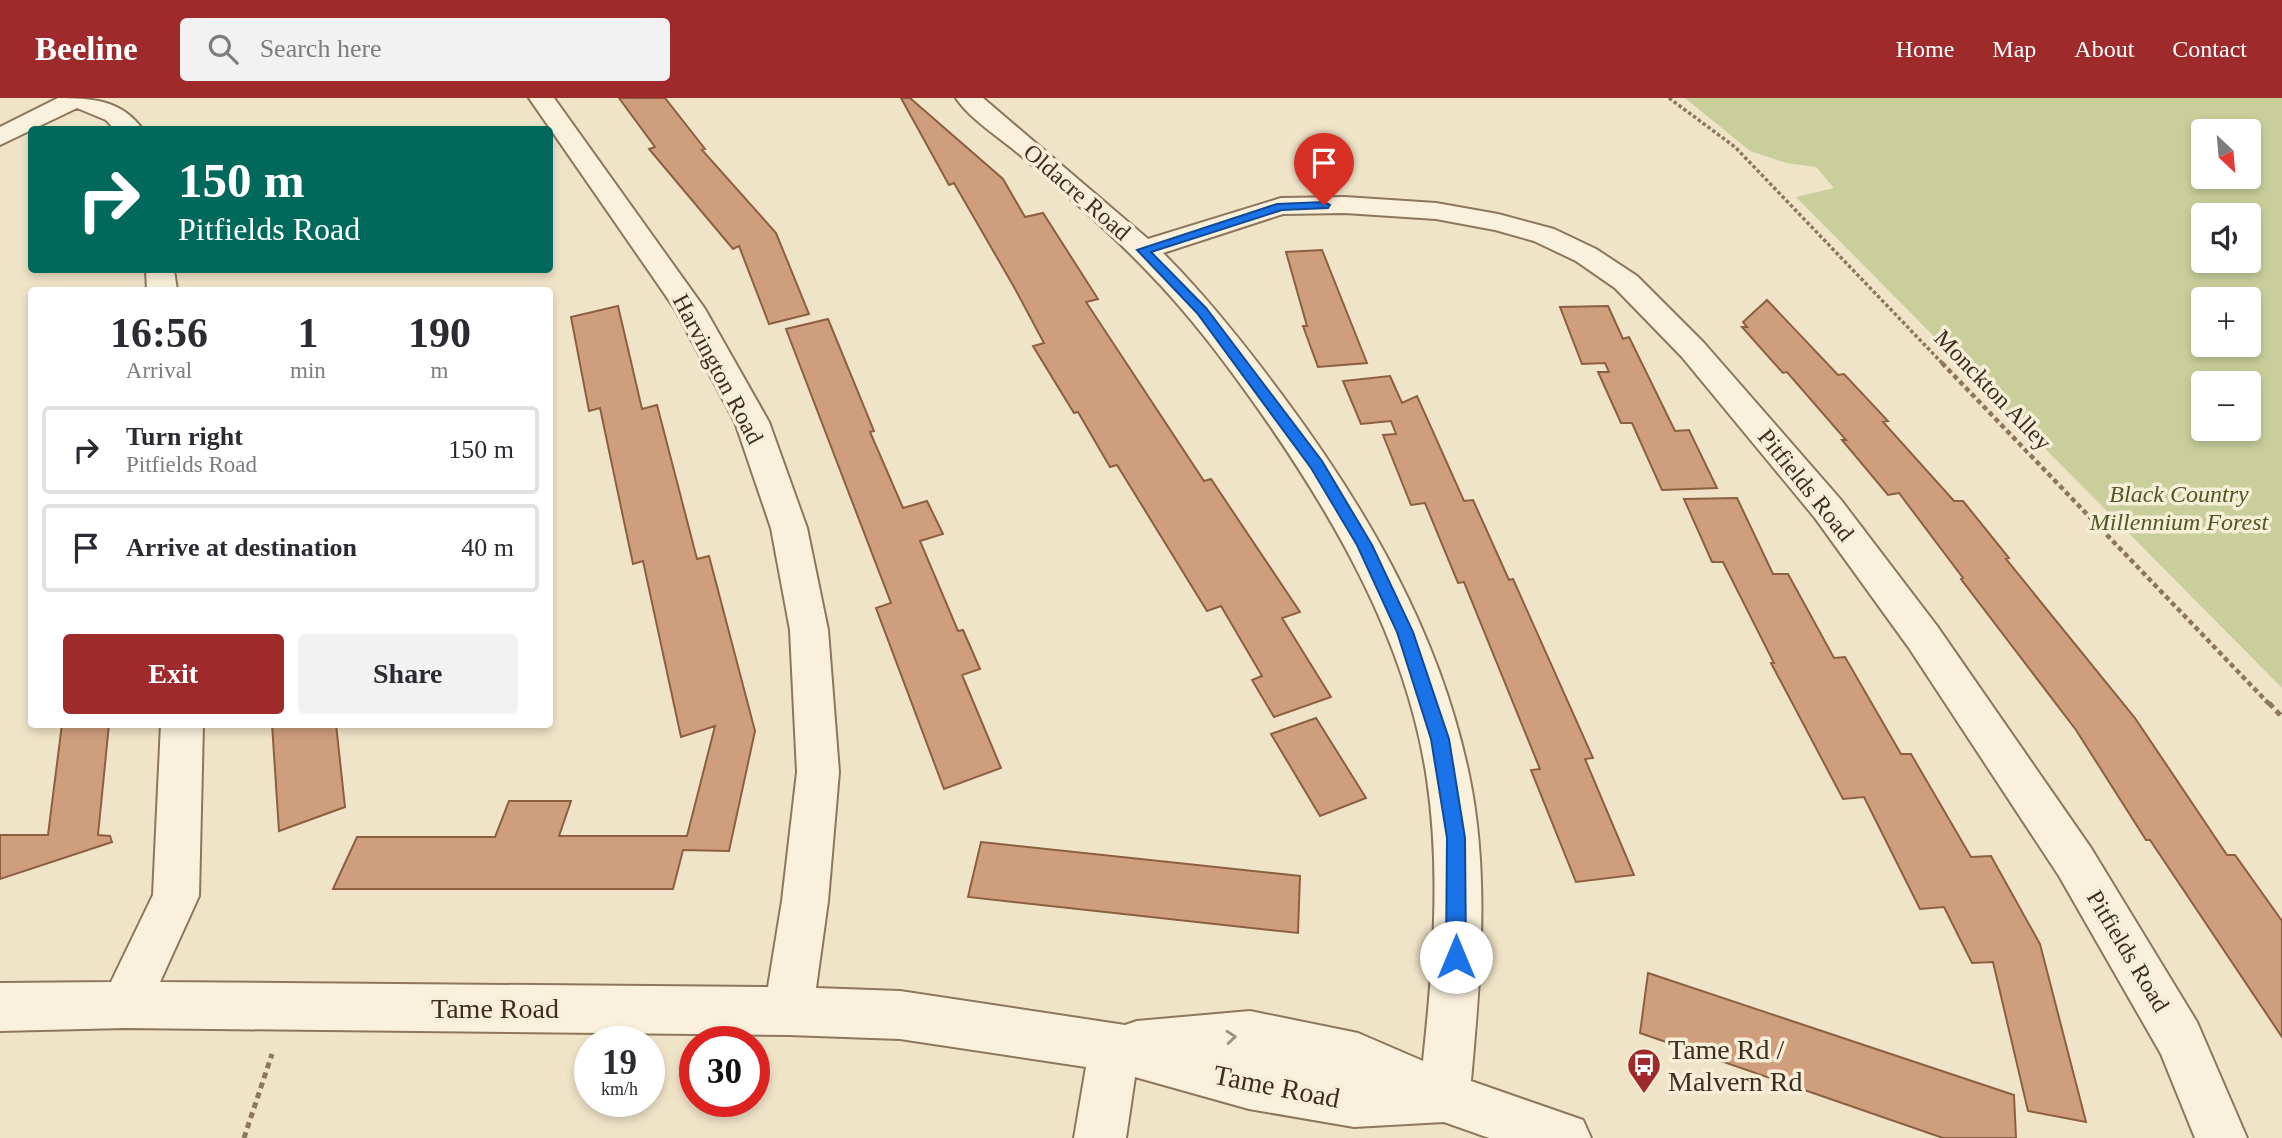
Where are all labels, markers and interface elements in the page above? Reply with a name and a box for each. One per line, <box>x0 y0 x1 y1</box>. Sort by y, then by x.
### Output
search box <box>180 18 670 81</box>
icon: search <box>204 30 242 68</box>
text: Beeline <box>35 31 138 67</box>
text: Search here <box>260 34 382 63</box>
text: Home <box>1896 36 1954 62</box>
text: Map <box>1992 36 2036 62</box>
text: About <box>2074 36 2134 62</box>
text: Contact <box>2172 36 2247 62</box>
north arrow <box>2191 119 2261 189</box>
map controls <box>2191 119 2261 441</box>
pin <box>1294 133 1354 205</box>
street label: Oldacre Road <box>1018 139 1136 245</box>
icon: arrive <box>1305 144 1343 182</box>
text: 150 m <box>178 153 305 208</box>
icon: right <box>63 154 154 245</box>
button: sound <box>2191 203 2261 273</box>
text: Pitfields Road <box>178 211 360 247</box>
button: + <box>2191 287 2261 357</box>
street label: Harvington Road <box>668 290 768 448</box>
text: 16:56 <box>110 310 208 356</box>
text: 1 <box>297 310 318 356</box>
text: 190 <box>408 310 471 356</box>
street label: Monckton Alley <box>1929 325 2057 455</box>
text: Arrival <box>126 358 192 383</box>
text: min <box>290 358 326 383</box>
text: m <box>430 358 448 383</box>
button: − <box>2191 371 2261 441</box>
text: Turn right <box>126 422 243 451</box>
street label: Pitfields Road <box>1753 424 1859 546</box>
icon: right <box>67 431 105 469</box>
text: 150 m <box>448 435 514 464</box>
text: Pitfields Road <box>126 452 257 477</box>
park label: Black Country Millennium Forest <box>2089 481 2270 535</box>
icon: arrive <box>67 529 105 567</box>
text: Arrive at destination <box>126 533 357 562</box>
text: 40 m <box>461 533 514 562</box>
button: Exit <box>63 634 284 714</box>
button: Share <box>298 634 518 714</box>
street label: Pitfields Road <box>2082 886 2174 1016</box>
position arrow <box>1419 920 1493 994</box>
street label: Tame Road <box>431 993 559 1024</box>
speed limit sign: 30 <box>679 1026 770 1117</box>
one-way arrow <box>1226 1030 1237 1045</box>
place label: Tame Rd / Malvern Rd <box>1668 1034 1803 1097</box>
text: 19 <box>602 1043 637 1082</box>
bus stop icon: Tame Rd / Malvern Rd <box>1625 1046 1663 1095</box>
street label: Tame Road <box>1211 1059 1343 1114</box>
text: km/h <box>601 1079 638 1099</box>

